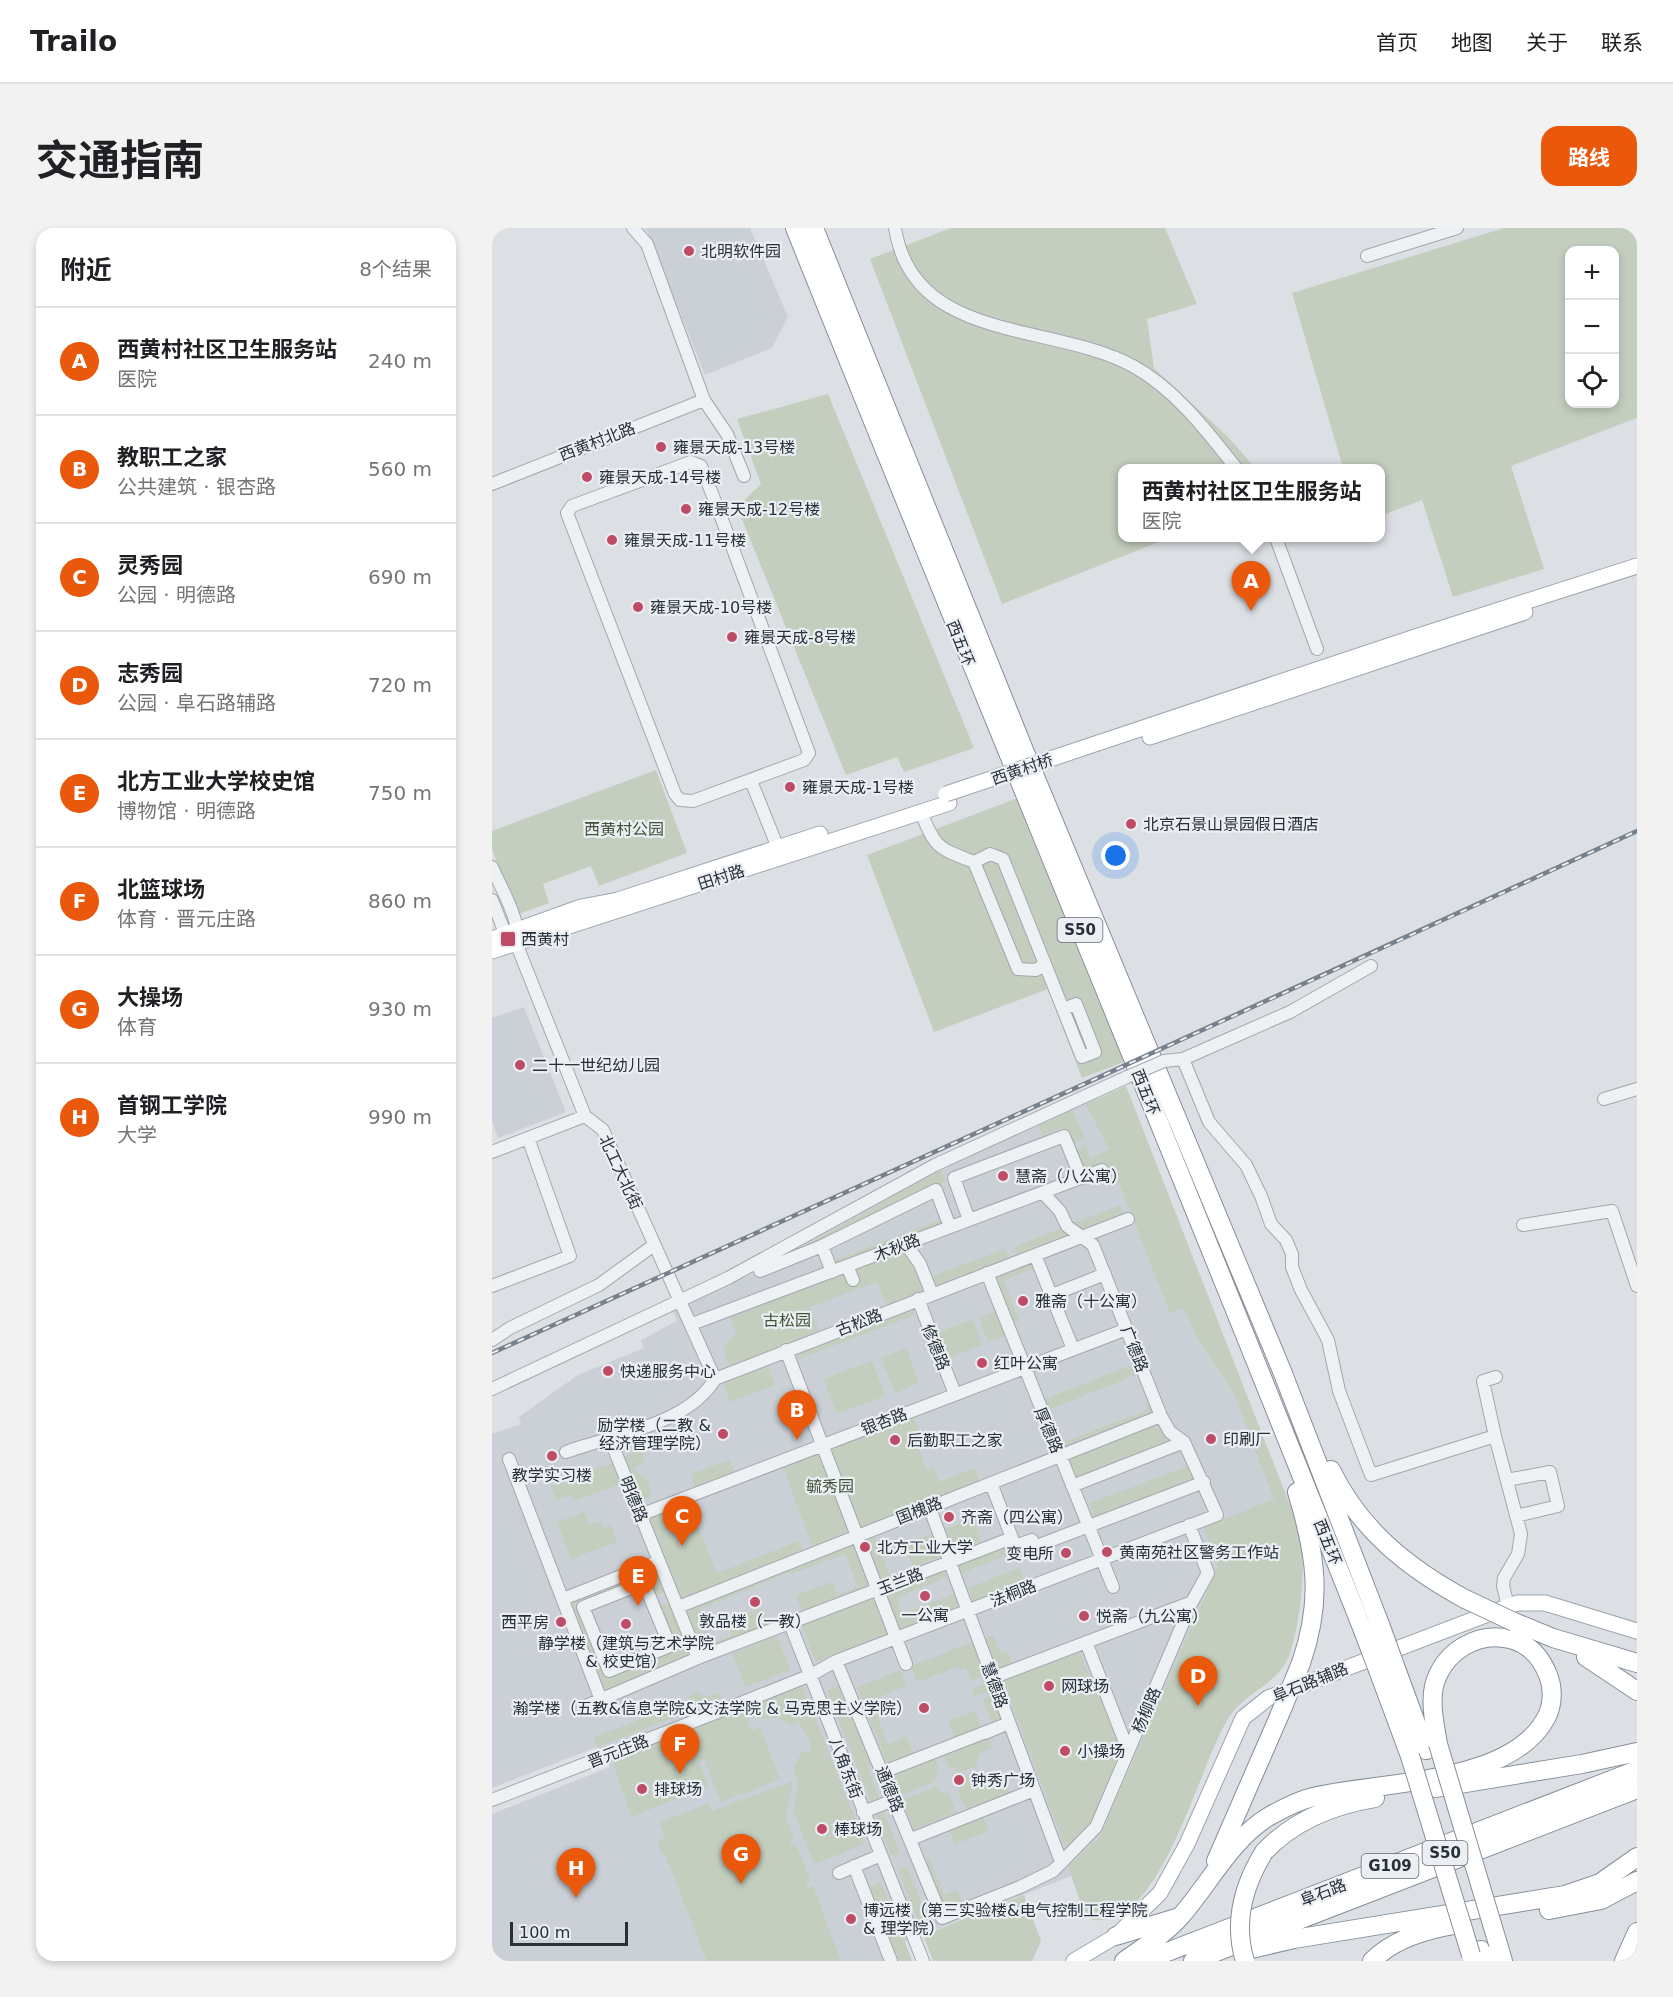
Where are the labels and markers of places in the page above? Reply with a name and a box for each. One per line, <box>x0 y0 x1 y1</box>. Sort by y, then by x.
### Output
place label: 北明软件园 <box>701 242 781 261</box>
marker: 北明软件园 <box>682 244 696 258</box>
place label: 雍景天成-13号楼 <box>673 438 795 457</box>
marker: 雍景天成-13号楼 <box>654 440 668 454</box>
place label: 雍景天成-14号楼 <box>599 468 721 487</box>
marker: 雍景天成-14号楼 <box>580 470 594 484</box>
place label: 雍景天成-12号楼 <box>698 500 820 519</box>
marker: 雍景天成-12号楼 <box>679 502 693 516</box>
place label: 雍景天成-11号楼 <box>624 531 746 550</box>
marker: 雍景天成-11号楼 <box>605 533 619 547</box>
pin: A <box>1232 562 1270 611</box>
place label: 雍景天成-10号楼 <box>650 598 772 617</box>
marker: 雍景天成-10号楼 <box>631 600 645 614</box>
place label: 雍景天成-8号楼 <box>744 628 856 647</box>
marker: 雍景天成-8号楼 <box>725 630 739 644</box>
place label: 雍景天成-1号楼 <box>802 778 914 797</box>
marker: 雍景天成-1号楼 <box>783 780 797 794</box>
place label: 北京石景山景园假日酒店 <box>1143 815 1319 834</box>
marker: 北京石景山景园假日酒店 <box>1124 817 1138 831</box>
marker: 西黄村 <box>499 930 517 948</box>
place label: 西黄村 <box>521 930 569 949</box>
place label: 二十一世纪幼儿园 <box>532 1056 660 1075</box>
marker: 二十一世纪幼儿园 <box>513 1058 527 1072</box>
place label: 慧斋（八公寓） <box>1015 1167 1127 1186</box>
marker: 慧斋（八公寓） <box>996 1169 1010 1183</box>
place label: 雅斋（十公寓） <box>1035 1292 1147 1311</box>
marker: 雅斋（十公寓） <box>1016 1294 1030 1308</box>
place label: 红叶公寓 <box>994 1354 1058 1373</box>
marker: 红叶公寓 <box>975 1356 989 1370</box>
place label: 快递服务中心 <box>620 1362 716 1381</box>
marker: 快递服务中心 <box>601 1364 615 1378</box>
pin: B <box>778 1390 816 1440</box>
place label: 励学楼（二教 & 经济管理学院） <box>597 1416 711 1453</box>
marker: 励学楼（二教 & 经济管理学院） <box>716 1427 730 1441</box>
place label: 印刷厂 <box>1223 1430 1271 1449</box>
place label: 后勤职工之家 <box>907 1431 1003 1450</box>
marker: 印刷厂 <box>1204 1432 1218 1446</box>
marker: 后勤职工之家 <box>888 1433 902 1447</box>
marker: 教学实习楼 <box>545 1449 559 1463</box>
place label: 教学实习楼 <box>512 1466 592 1485</box>
pin: C <box>662 1496 702 1546</box>
place label: 齐斋（四公寓） <box>961 1508 1073 1527</box>
marker: 齐斋（四公寓） <box>942 1510 956 1524</box>
place label: 北方工业大学 <box>877 1538 973 1557</box>
marker: 北方工业大学 <box>858 1540 872 1554</box>
place label: 黄南苑社区警务工作站 <box>1119 1543 1279 1562</box>
place label: 变电所 <box>1006 1544 1054 1563</box>
marker: 黄南苑社区警务工作站 <box>1100 1545 1114 1559</box>
marker: 变电所 <box>1059 1546 1073 1560</box>
pin: E <box>618 1556 658 1606</box>
marker: 一公寓 <box>918 1589 932 1603</box>
marker: 敦品楼（一教） <box>748 1595 762 1609</box>
place label: 一公寓 <box>901 1606 949 1625</box>
place label: 悦斋（九公寓） <box>1096 1607 1208 1626</box>
marker: 悦斋（九公寓） <box>1077 1609 1091 1623</box>
place label: 敦品楼（一教） <box>699 1612 811 1631</box>
place label: 西平房 <box>501 1613 549 1632</box>
marker: 西平房 <box>554 1615 568 1629</box>
marker: 静学楼（建筑与艺术学院 & 校史馆） <box>619 1617 633 1631</box>
place label: 静学楼（建筑与艺术学院 & 校史馆） <box>538 1634 714 1671</box>
pin: D <box>1178 1656 1218 1706</box>
place label: 网球场 <box>1061 1677 1109 1696</box>
marker: 网球场 <box>1042 1679 1056 1693</box>
place label: 瀚学楼（五教&信息学院&文法学院 & 马克思主义学院） <box>512 1699 912 1718</box>
marker: 瀚学楼（五教&信息学院&文法学院 & 马克思主义学院） <box>917 1701 931 1715</box>
pin: F <box>660 1724 699 1774</box>
place label: 小操场 <box>1077 1742 1125 1761</box>
marker: 小操场 <box>1058 1744 1072 1758</box>
place label: 钟秀广场 <box>971 1771 1035 1790</box>
marker: 钟秀广场 <box>952 1773 966 1787</box>
place label: 排球场 <box>654 1780 702 1799</box>
marker: 排球场 <box>635 1782 649 1796</box>
place label: 棒球场 <box>834 1820 882 1839</box>
marker: 棒球场 <box>815 1822 829 1836</box>
pin: G <box>722 1834 760 1884</box>
pin: H <box>556 1848 596 1898</box>
place label: 博远楼（第三实验楼&电气控制工程学院 & 理学院） <box>863 1901 1147 1938</box>
marker: 博远楼（第三实验楼&电气控制工程学院 & 理学院） <box>844 1912 858 1926</box>

